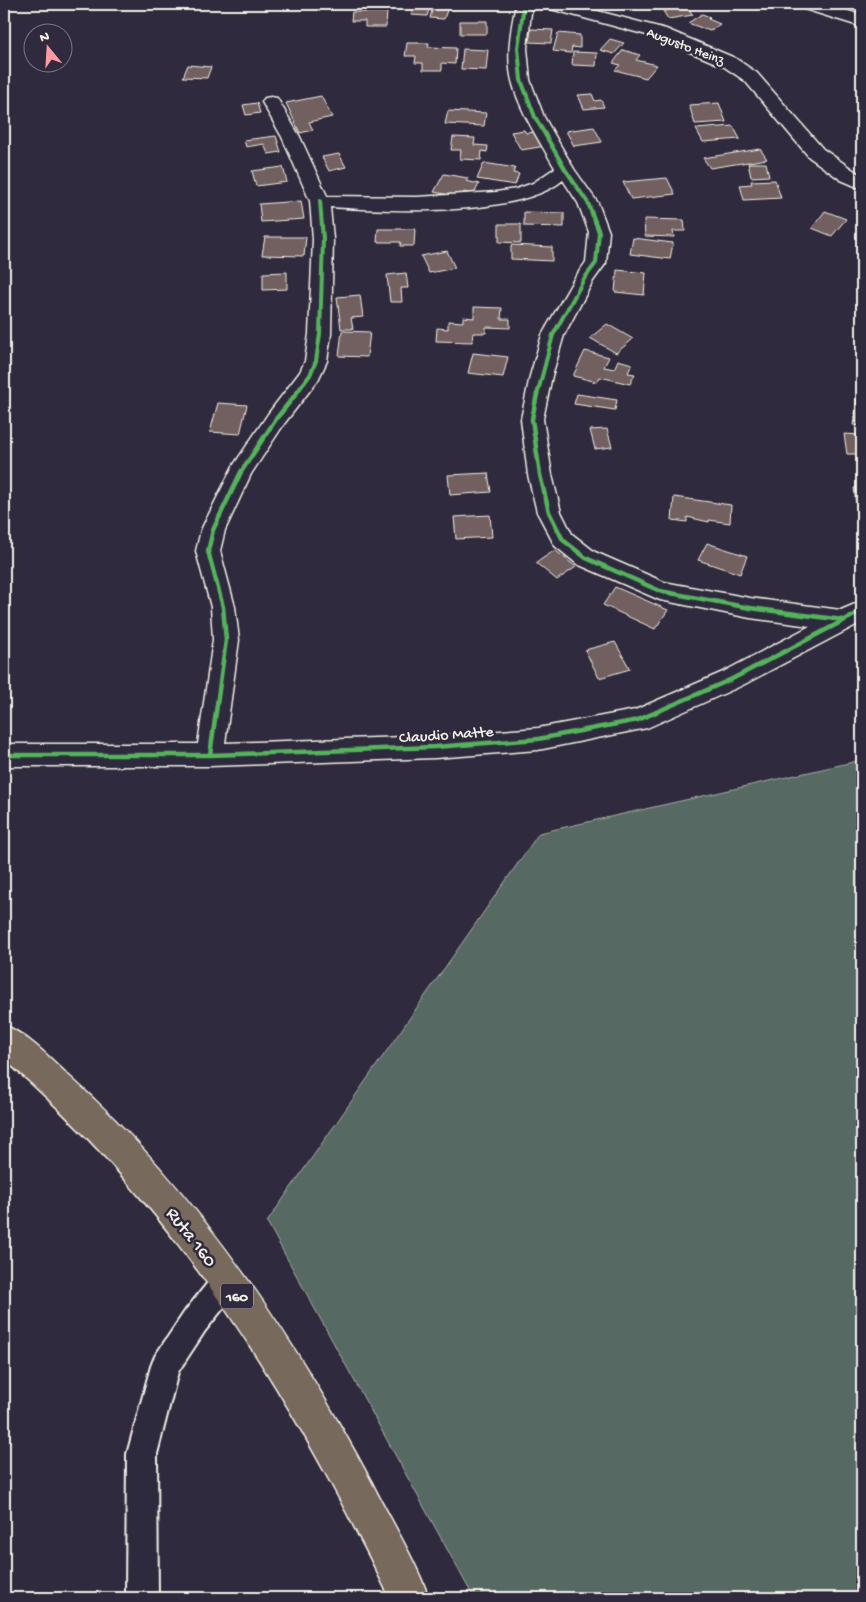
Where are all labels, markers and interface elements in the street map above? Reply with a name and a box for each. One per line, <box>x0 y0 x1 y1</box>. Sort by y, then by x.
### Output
north arrow <box>22 22 72 72</box>
street label: Augusto Heinz <box>644 25 727 70</box>
text: N <box>38 29 52 48</box>
street label: Claudio Matte <box>398 724 495 749</box>
street label: Ruta 160 <box>160 1204 221 1273</box>
road number: 160 <box>221 1284 253 1308</box>

